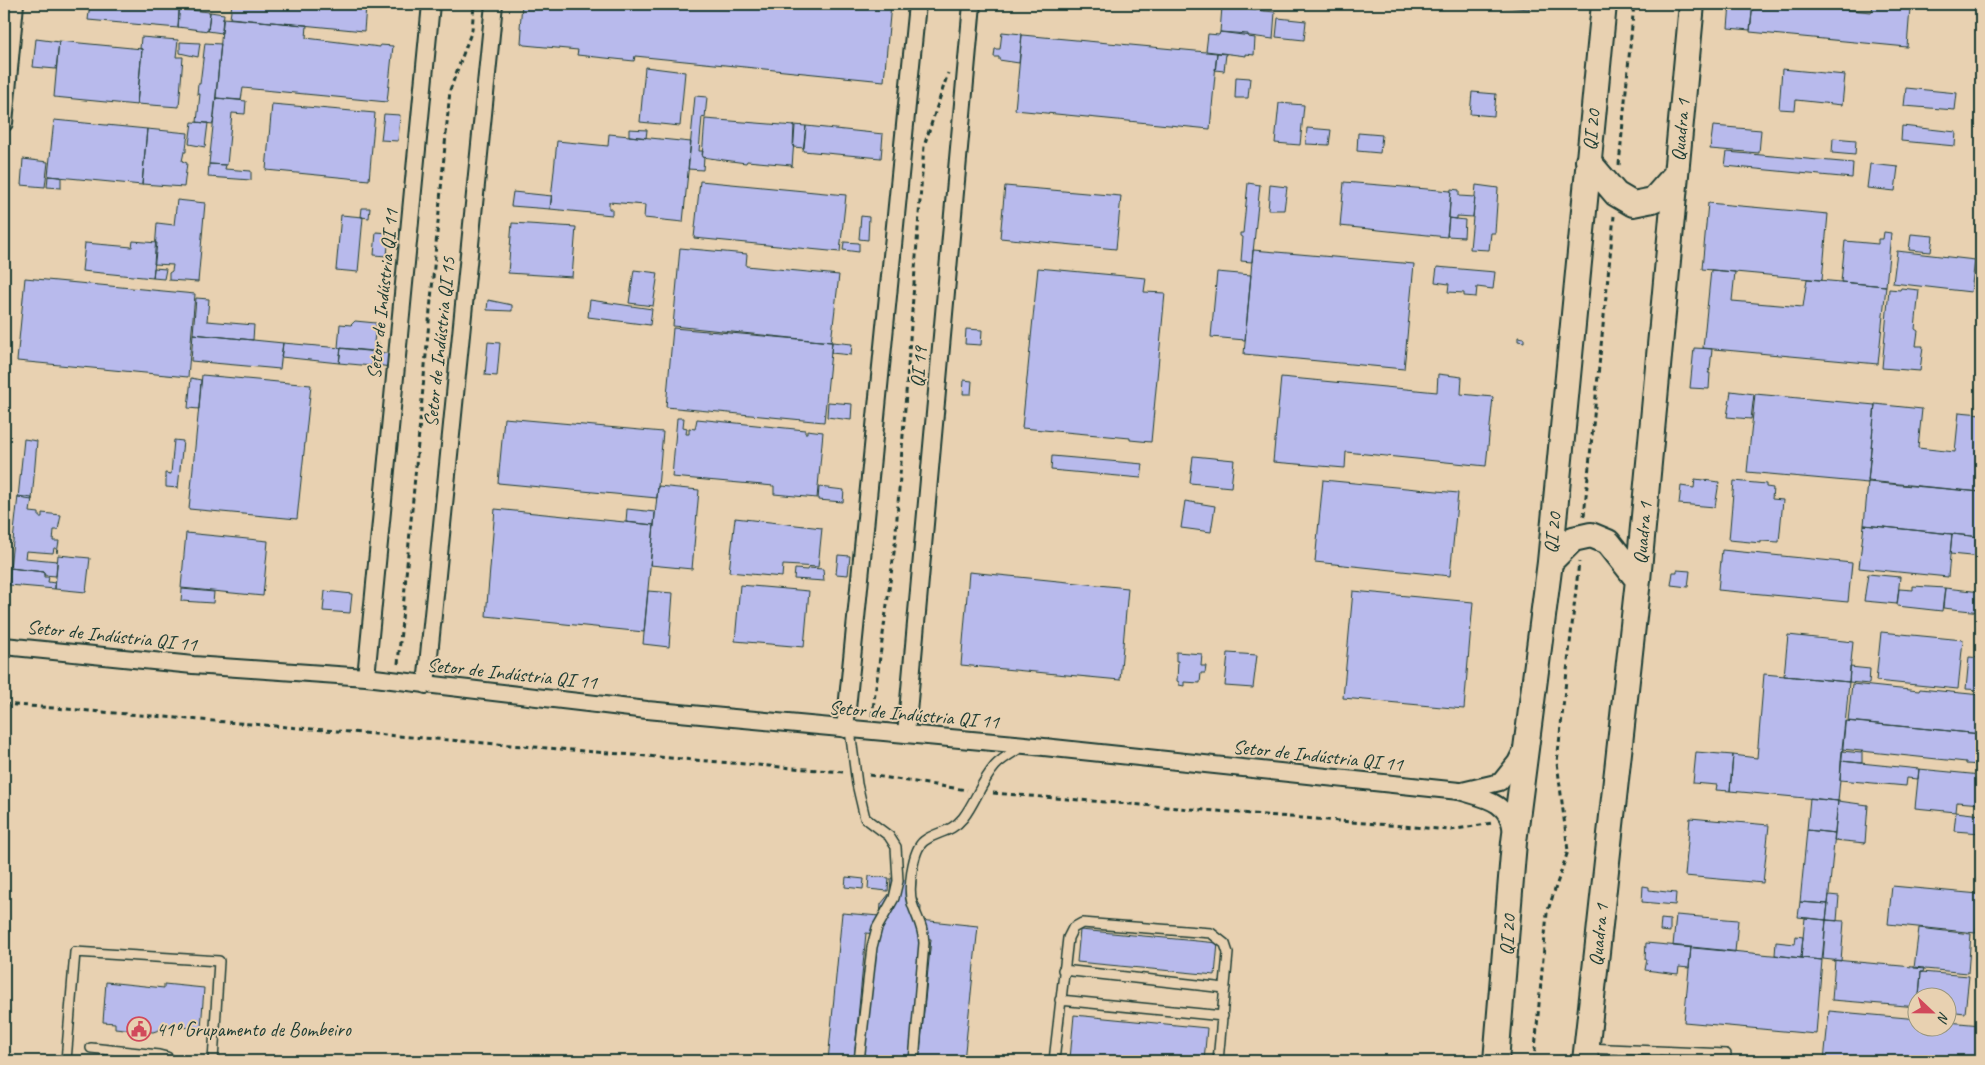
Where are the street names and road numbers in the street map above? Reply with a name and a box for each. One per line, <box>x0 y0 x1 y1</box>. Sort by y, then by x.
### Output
street label: Quadra 1 <box>1665 97 1696 162</box>
street label: QI 20 <box>1577 106 1606 152</box>
street label: Setor de Indústria QI 11 <box>361 207 404 380</box>
street label: Setor de Indústria QI 15 <box>418 255 461 428</box>
street label: QI 19 <box>904 344 933 389</box>
street label: Quadra 1 <box>1627 500 1658 565</box>
street label: QI 20 <box>1538 509 1567 555</box>
street label: Setor de Indústria QI 11 <box>26 614 199 657</box>
street label: Setor de Indústria QI 11 <box>426 652 599 695</box>
street label: Setor de Indústria QI 11 <box>828 695 1001 734</box>
street label: Setor de Indústria QI 11 <box>1232 734 1405 777</box>
street label: Quadra 1 <box>1583 902 1614 967</box>
street label: QI 20 <box>1494 912 1522 956</box>

